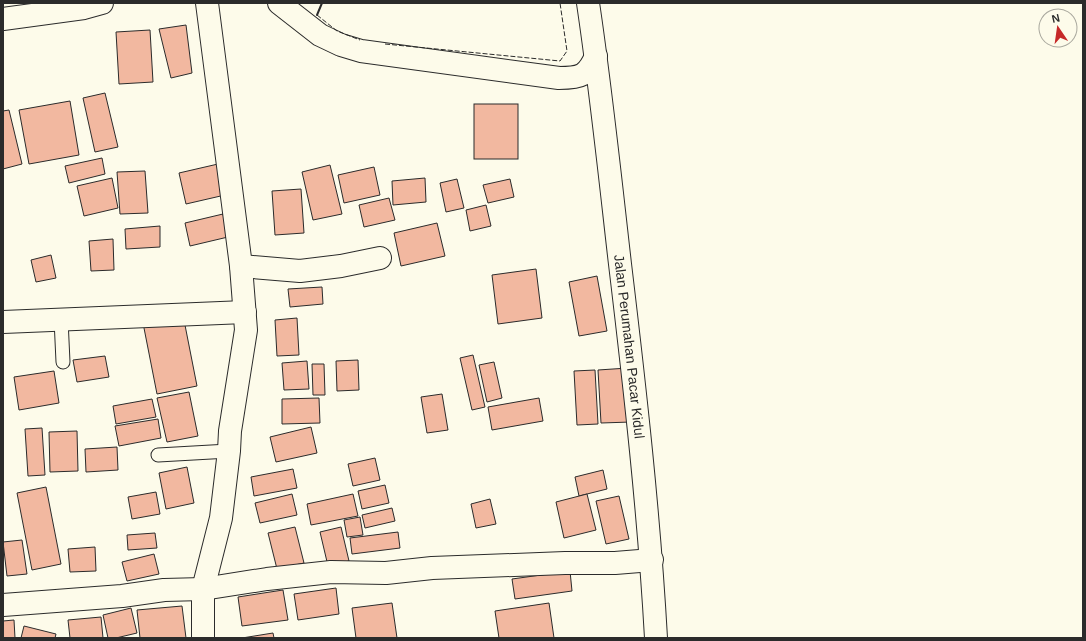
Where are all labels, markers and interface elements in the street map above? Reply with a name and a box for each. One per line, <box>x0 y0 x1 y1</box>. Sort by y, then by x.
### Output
north arrow <box>1038 8 1078 48</box>
text: N <box>1051 12 1061 25</box>
street label: Jalan Perumahan Pacar Kidul <box>611 253 648 439</box>

